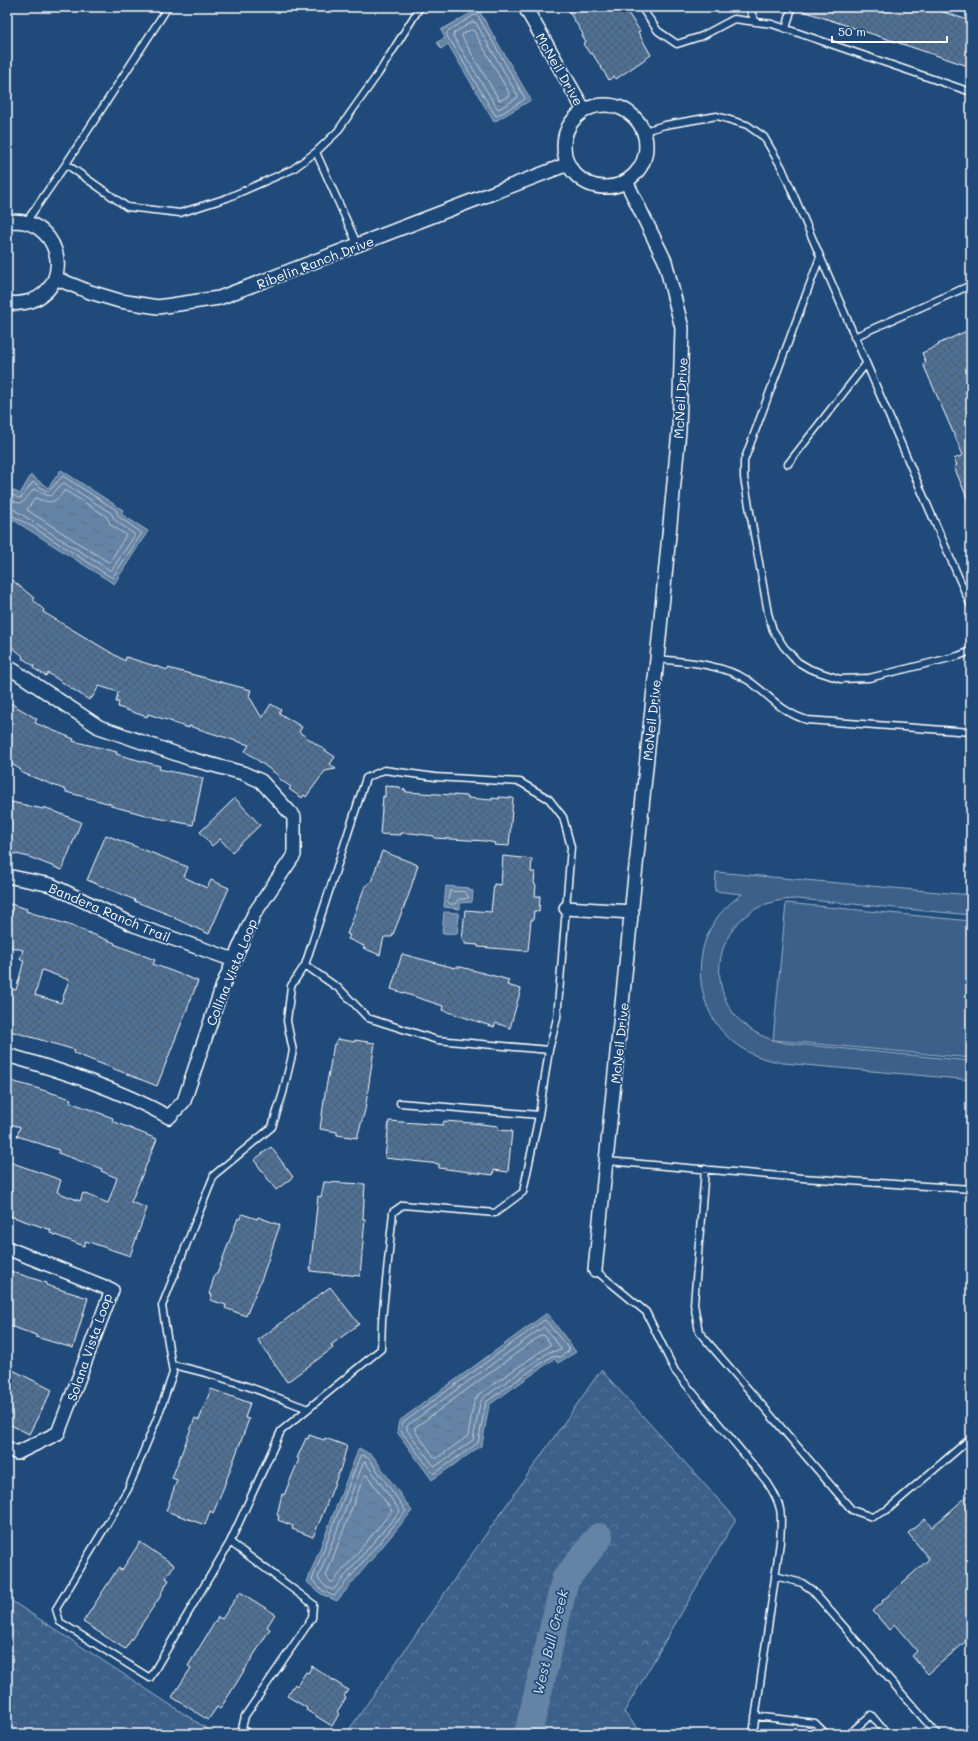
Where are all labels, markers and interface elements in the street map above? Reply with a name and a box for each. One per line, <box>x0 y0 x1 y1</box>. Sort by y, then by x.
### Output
scale bar <box>832 18 947 44</box>
text: 50 m <box>838 23 866 39</box>
street label: McNeil Drive <box>532 30 588 108</box>
street label: Ribelin Ranch Drive <box>254 232 376 292</box>
street label: McNeil Drive <box>669 357 691 439</box>
street label: McNeil Drive <box>638 679 664 761</box>
street label: Bandera Ranch Trail <box>47 879 173 945</box>
street label: Collina Vista Loop <box>202 916 260 1028</box>
street label: McNeil Drive <box>606 1002 632 1084</box>
street label: Solana Vista Loop <box>63 1291 115 1403</box>
water label: West Bull Creek <box>528 1587 572 1697</box>

